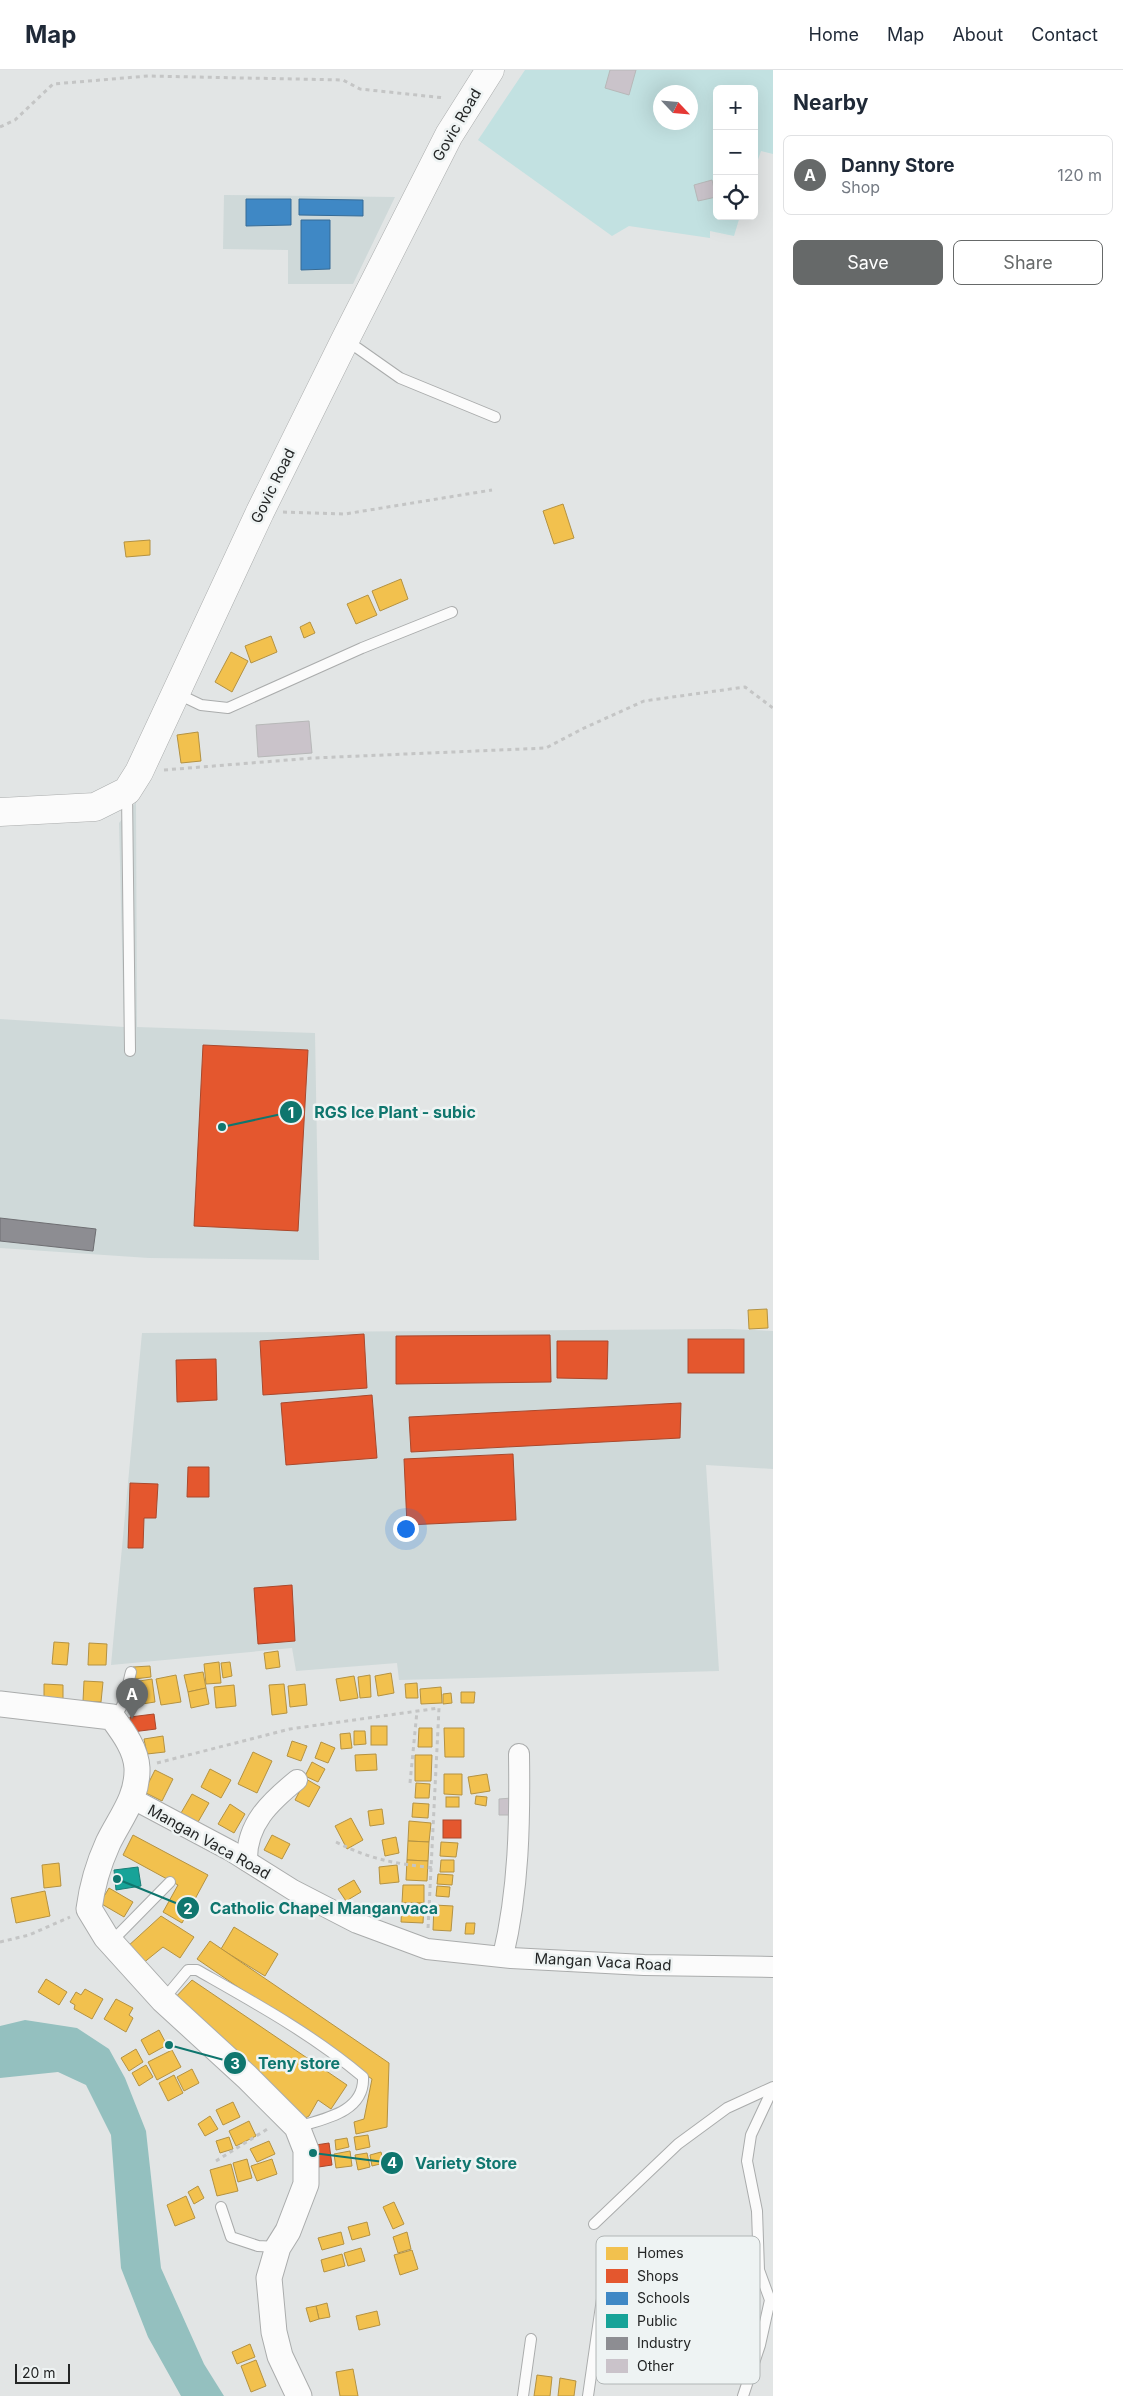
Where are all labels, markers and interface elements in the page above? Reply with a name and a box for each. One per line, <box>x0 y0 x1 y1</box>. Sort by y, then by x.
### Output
text: Map <box>25 20 76 49</box>
text: Home <box>809 24 859 45</box>
text: Map <box>887 24 924 45</box>
text: About <box>952 24 1003 45</box>
text: Contact <box>1031 24 1098 45</box>
street label: Govic Road <box>428 85 485 165</box>
north arrow <box>653 85 698 130</box>
map controls <box>713 85 758 220</box>
button: + <box>713 85 758 130</box>
text: Nearby <box>793 90 868 115</box>
button: − <box>713 130 758 175</box>
text: Danny Store <box>841 154 954 177</box>
text: A <box>804 165 816 185</box>
text: 120 m <box>1057 165 1102 185</box>
button: locate <box>713 175 758 220</box>
text: Shop <box>841 177 880 197</box>
button: Save <box>793 240 943 285</box>
button: Share <box>953 240 1103 285</box>
street label: Govic Road <box>246 445 299 526</box>
callout: RGS Ice Plant - subic <box>279 1097 485 1128</box>
text: RGS Ice Plant - subic <box>314 1102 476 1122</box>
text: 1 <box>288 1103 294 1122</box>
your location <box>393 1516 419 1542</box>
pin: A <box>116 1678 148 1719</box>
street label: Mangan Vaca Road <box>145 1800 274 1883</box>
callout: Catholic Chapel Manganvaca <box>175 1893 449 1924</box>
text: Catholic Chapel Manganvaca <box>210 1898 438 1918</box>
text: 2 <box>183 1899 193 1918</box>
street label: Mangan Vaca Road <box>534 1948 672 1975</box>
callout: Teny store <box>223 2048 350 2079</box>
text: Teny store <box>258 2053 340 2073</box>
text: 3 <box>230 2054 240 2073</box>
callout: Variety Store <box>380 2148 527 2179</box>
text: 4 <box>387 2153 397 2172</box>
text: Variety Store <box>415 2153 517 2173</box>
legend <box>596 2236 760 2384</box>
text: Homes <box>637 2244 684 2261</box>
text: Shops <box>637 2267 679 2284</box>
text: Schools <box>637 2289 690 2306</box>
text: Public <box>637 2312 678 2329</box>
text: Industry <box>637 2334 691 2351</box>
text: Other <box>637 2357 674 2374</box>
scale bar <box>15 2361 70 2384</box>
text: 20 m <box>22 2364 56 2381</box>

